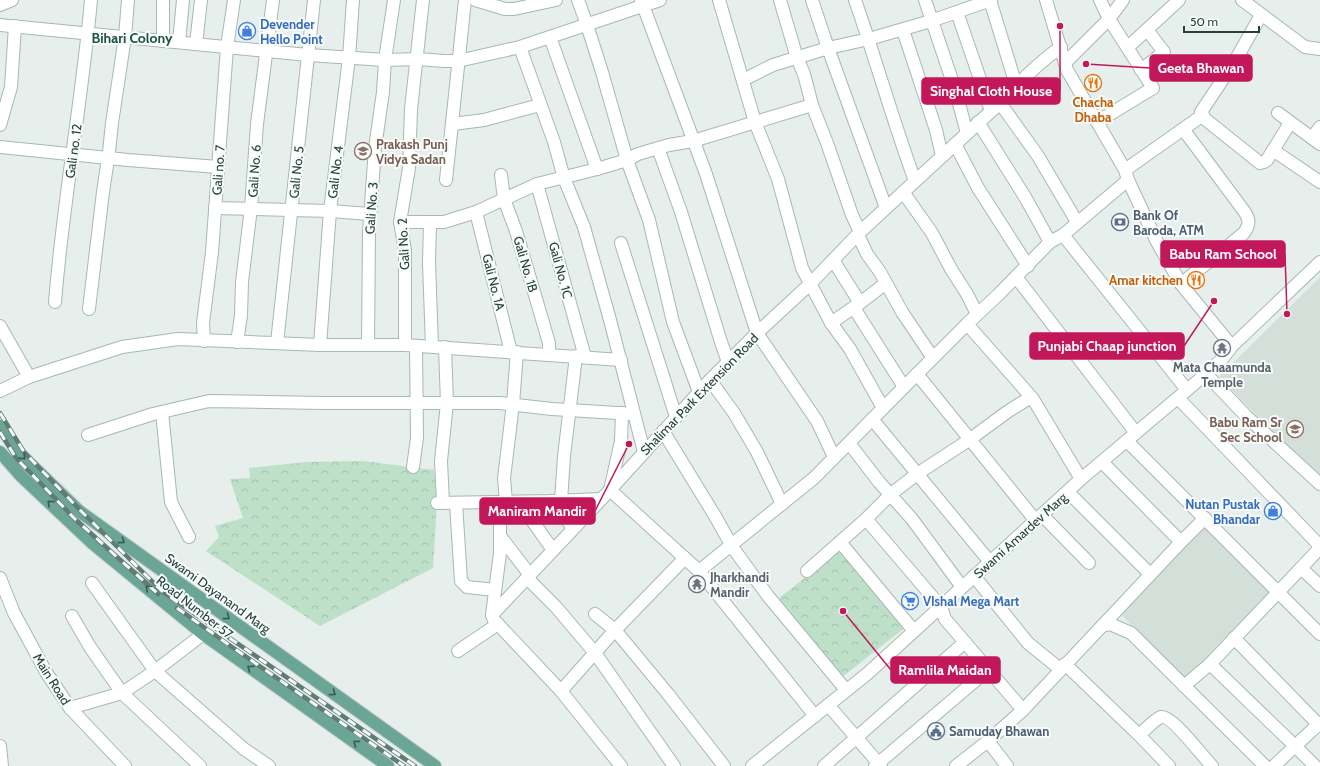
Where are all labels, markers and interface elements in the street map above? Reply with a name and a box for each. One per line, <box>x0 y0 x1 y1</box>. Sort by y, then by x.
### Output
scale bar <box>1184 8 1259 34</box>
text: 50 m <box>1190 14 1218 29</box>
place label: Devender Hello Point <box>260 16 323 47</box>
shop icon: Devender Hello Point <box>237 21 257 41</box>
district label: Bihari Colony <box>92 29 173 47</box>
callout: Geeta Bhawan <box>1150 55 1252 81</box>
text: Geeta Bhawan <box>1158 59 1244 77</box>
restaurant icon: Chacha Dhaba <box>1083 73 1103 93</box>
callout: Singhal Cloth House <box>922 78 1060 104</box>
text: Singhal Cloth House <box>930 82 1052 100</box>
place label: Chacha Dhaba <box>1072 94 1114 125</box>
street label: Gali no. 12 <box>61 123 85 179</box>
place label: Prakash Punj Vidya Sadan <box>376 136 448 167</box>
school or university icon: Prakash Punj Vidya Sadan <box>353 141 373 161</box>
street label: Gali no. 7 <box>208 144 228 196</box>
street label: Gali No. 6 <box>244 144 264 198</box>
street label: Gali No. 4 <box>324 144 346 199</box>
street label: Gali No. 5 <box>285 145 307 199</box>
street label: Gali No. 3 <box>361 181 381 235</box>
place label: Bank Of Baroda, ATM <box>1133 207 1204 238</box>
bank icon: Bank Of Baroda, ATM <box>1110 212 1130 232</box>
street label: Gali No. 2 <box>394 217 412 271</box>
street label: Gali No. 1B <box>510 234 542 294</box>
street label: Gali No. 1C <box>546 240 576 300</box>
callout: Babu Ram School <box>1161 241 1285 267</box>
text: Babu Ram School <box>1169 245 1277 263</box>
street label: Gali No. 1A <box>479 252 509 312</box>
restaurant icon: Amar kitchen <box>1186 270 1206 290</box>
place label: Amar kitchen <box>1109 272 1183 288</box>
street label: Shalimar Park Extension Road <box>637 330 761 458</box>
callout: Punjabi Chaap junction <box>1030 333 1184 359</box>
text: Punjabi Chaap junction <box>1038 337 1176 355</box>
temple icon: Mata Chaamunda Temple <box>1212 338 1232 358</box>
place label: Mata Chaamunda Temple <box>1173 359 1272 390</box>
place label: Babu Ram Sr Sec School <box>1209 414 1283 445</box>
school or university icon: Babu Ram Sr Sec School <box>1285 419 1305 439</box>
one-way arrow <box>18 452 26 460</box>
street label: Swami Amardev Marg <box>970 489 1070 581</box>
place label: Nutan Pustak Bhandar <box>1185 496 1261 527</box>
callout: Maniram Mandir <box>480 498 595 524</box>
one-way arrow <box>47 500 55 507</box>
shop icon: Nutan Pustak Bhandar <box>1263 501 1283 521</box>
text: Maniram Mandir <box>488 502 587 520</box>
one-way arrow <box>117 536 124 543</box>
street label: Swami Dayanand Marg <box>162 549 274 637</box>
place label: Jharkhandi Mandir <box>709 569 769 600</box>
street label: Road Number 57 <box>153 572 237 642</box>
temple icon: Jharkhandi Mandir <box>687 574 707 594</box>
one-way arrow <box>145 586 152 593</box>
supermarket icon: VIshal Mega Mart <box>900 591 920 611</box>
place label: VIshal Mega Mart <box>923 593 1020 609</box>
one-way arrow <box>223 612 230 619</box>
street label: Main Road <box>30 650 74 708</box>
callout: Ramlila Maidan <box>891 657 1000 683</box>
text: Ramlila Maidan <box>898 661 992 679</box>
one-way arrow <box>248 666 255 673</box>
one-way arrow <box>329 688 336 696</box>
public building icon: Samuday Bhawan <box>926 721 946 741</box>
place label: Samuday Bhawan <box>949 723 1050 739</box>
one-way arrow <box>353 740 360 748</box>

